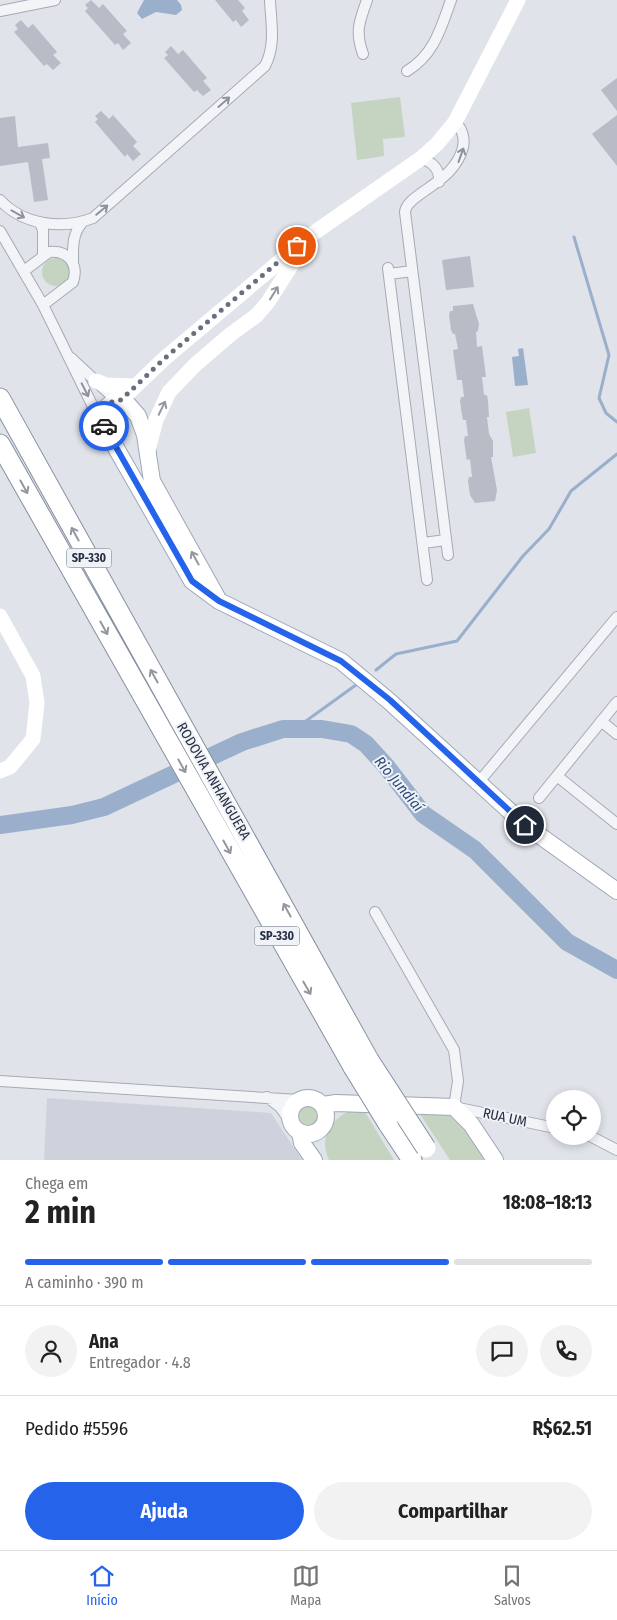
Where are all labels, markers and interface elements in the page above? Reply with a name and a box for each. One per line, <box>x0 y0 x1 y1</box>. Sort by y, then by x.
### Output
one-way arrow <box>217 97 230 108</box>
one-way arrow <box>457 147 466 163</box>
one-way arrow <box>96 205 109 216</box>
one-way arrow <box>11 209 26 219</box>
pin <box>276 225 318 267</box>
icon: bag <box>283 232 311 260</box>
one-way arrow <box>269 287 279 301</box>
one-way arrow <box>80 383 90 398</box>
courier <box>79 401 129 451</box>
one-way arrow <box>157 401 167 416</box>
icon: car <box>90 412 118 440</box>
one-way arrow <box>19 479 29 494</box>
one-way arrow <box>70 526 80 541</box>
road number: SP-330 <box>66 548 112 568</box>
one-way arrow <box>189 552 199 566</box>
one-way arrow <box>100 620 109 635</box>
one-way arrow <box>149 668 159 683</box>
street label: RODOVIA ANHANGUERA <box>173 720 254 843</box>
water label: Rio Jundiaí <box>371 753 428 816</box>
one-way arrow <box>177 758 187 772</box>
pin <box>504 804 546 846</box>
icon: home <box>511 811 539 839</box>
one-way arrow <box>223 839 232 854</box>
one-way arrow <box>281 903 291 918</box>
road number: SP-330 <box>254 926 300 946</box>
one-way arrow <box>303 981 313 995</box>
map controls <box>546 1090 601 1145</box>
button: locate <box>546 1090 601 1145</box>
street label: RUA UM <box>481 1105 528 1130</box>
text: Chega em <box>25 1174 88 1193</box>
text: 18:08–18:13 <box>503 1191 592 1214</box>
text: 2 min <box>25 1193 96 1231</box>
text: A caminho · 390 m <box>25 1273 143 1292</box>
button: person <box>25 1325 77 1377</box>
button: chat <box>476 1325 528 1377</box>
button: phone <box>540 1325 592 1377</box>
text: Ana <box>89 1330 119 1353</box>
text: Entregador · 4.8 <box>89 1353 191 1372</box>
text: Pedido #5596 <box>25 1417 128 1440</box>
text: R$62.51 <box>533 1417 592 1440</box>
button: Ajuda <box>25 1482 304 1540</box>
button: Compartilhar <box>314 1482 592 1540</box>
tab: Início <box>86 1562 118 1609</box>
tab: Mapa <box>290 1562 321 1609</box>
tab: Salvos <box>494 1562 531 1609</box>

